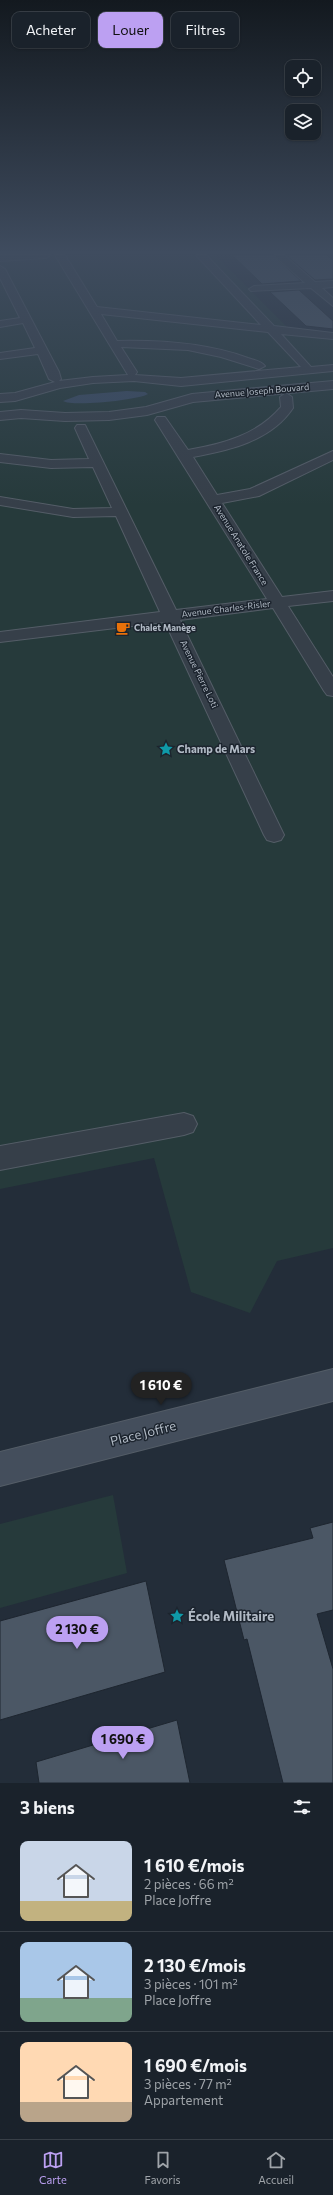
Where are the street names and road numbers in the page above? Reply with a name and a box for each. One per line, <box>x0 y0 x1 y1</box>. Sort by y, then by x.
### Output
street label: Avenue Joseph Bouvard <box>214 381 310 400</box>
street label: Avenue Anatole France <box>212 502 271 587</box>
street label: Avenue Charles-Risler <box>181 598 271 619</box>
street label: Avenue Pierre Loti <box>178 638 221 710</box>
street label: Place Joffre <box>108 1417 178 1449</box>

